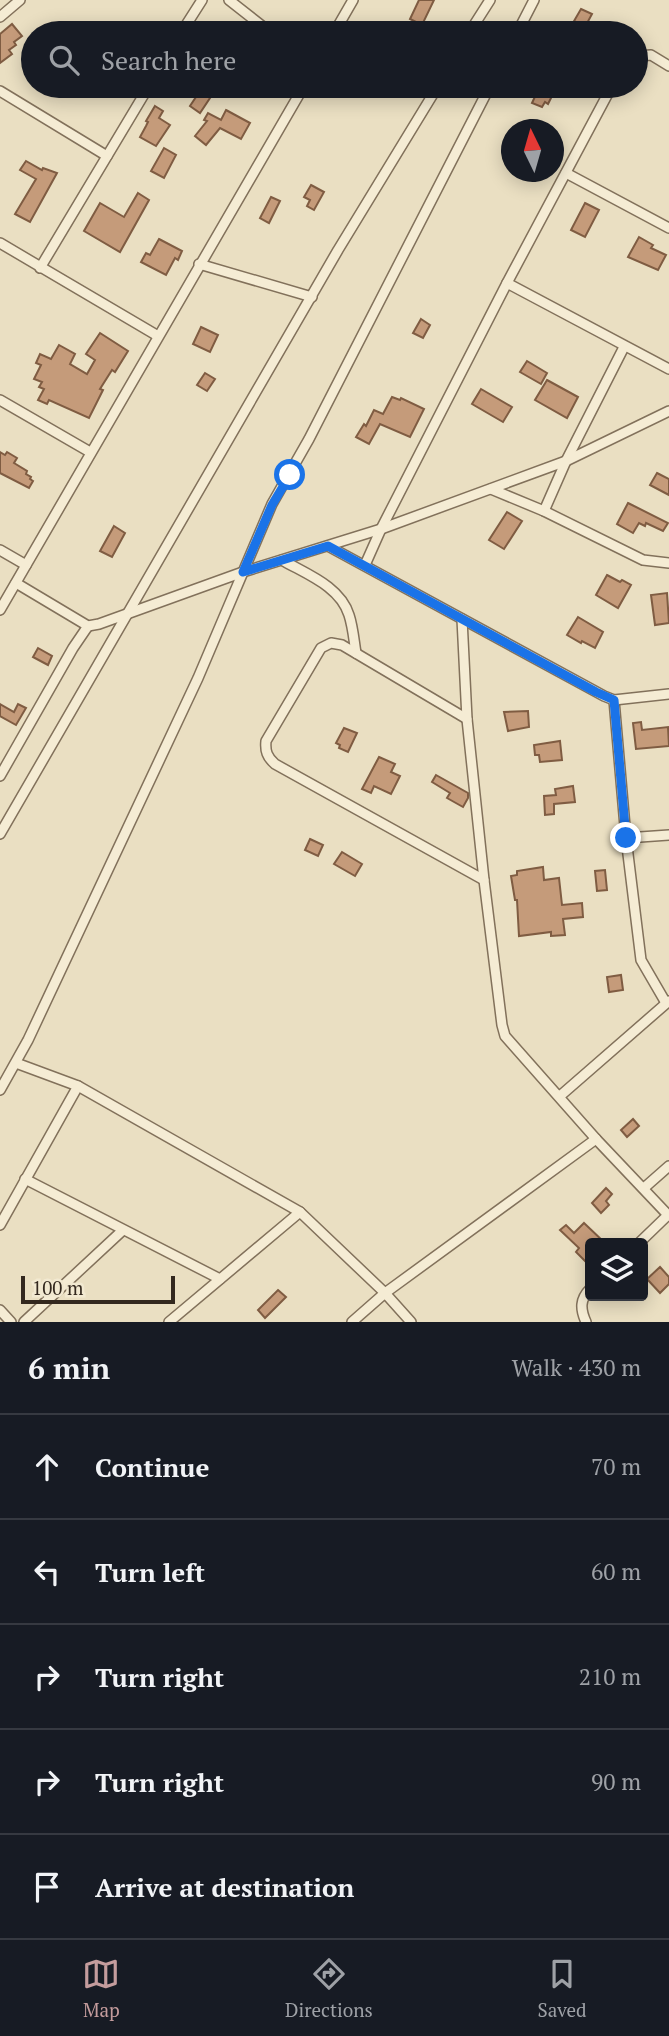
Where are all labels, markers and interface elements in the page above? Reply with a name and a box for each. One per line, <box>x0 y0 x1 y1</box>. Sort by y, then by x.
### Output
search box <box>21 21 648 98</box>
icon: search <box>45 41 83 79</box>
text: Search here <box>101 43 236 77</box>
north arrow <box>501 119 564 182</box>
route start <box>274 459 305 490</box>
route end <box>610 822 641 853</box>
map controls <box>585 1238 648 1301</box>
button: layers <box>585 1238 648 1301</box>
scale bar <box>21 1273 175 1305</box>
text: 100 m <box>32 1275 83 1300</box>
text: 6 min <box>28 1348 110 1388</box>
text: Walk · 430 m <box>512 1352 641 1383</box>
icon: ahead <box>28 1448 66 1486</box>
text: Continue <box>95 1450 209 1484</box>
text: 70 m <box>591 1451 641 1482</box>
icon: left <box>28 1553 66 1591</box>
text: Turn left <box>95 1555 205 1589</box>
text: 60 m <box>591 1556 641 1587</box>
icon: right <box>28 1658 66 1696</box>
text: Turn right <box>95 1660 224 1694</box>
text: 210 m <box>579 1661 641 1692</box>
icon: right <box>28 1763 66 1801</box>
text: Turn right <box>95 1765 224 1799</box>
text: 90 m <box>591 1766 641 1797</box>
icon: arrive <box>28 1868 66 1906</box>
text: Arrive at destination <box>95 1870 354 1904</box>
tab: Map <box>82 1955 120 2022</box>
tab: Directions <box>285 1955 373 2022</box>
tab: Saved <box>537 1955 587 2022</box>

